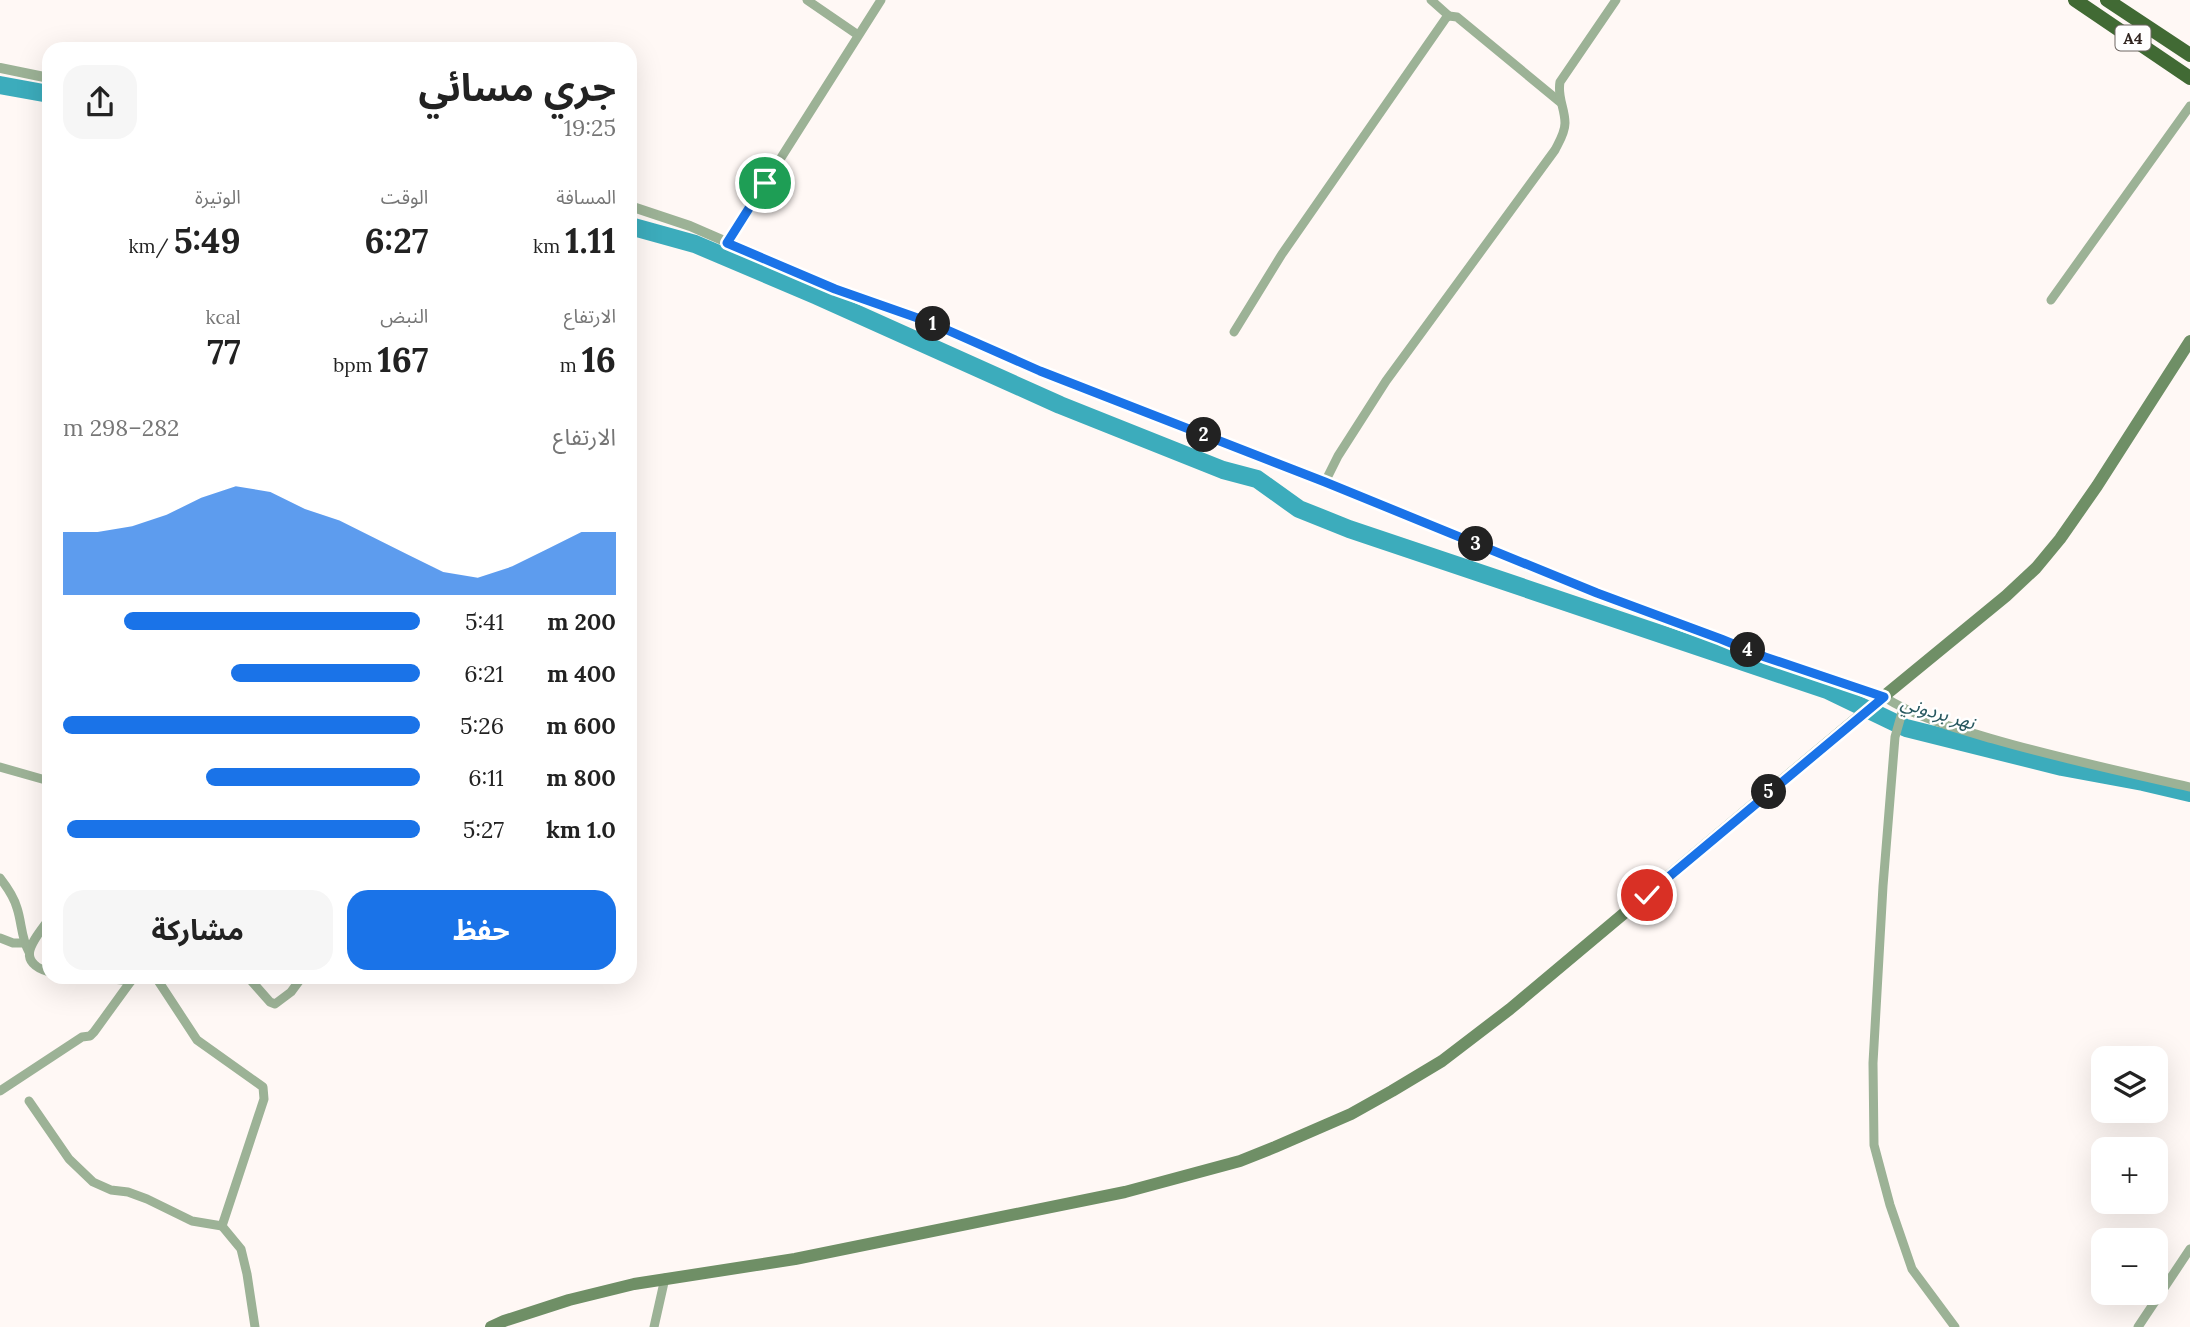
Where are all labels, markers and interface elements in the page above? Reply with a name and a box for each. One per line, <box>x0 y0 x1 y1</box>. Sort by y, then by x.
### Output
road number: A4 <box>2116 26 2150 50</box>
text: جري مسائي <box>418 63 616 111</box>
button: share <box>63 65 137 139</box>
text: 19:25 <box>564 113 616 142</box>
pin <box>735 153 795 213</box>
icon: arrive <box>746 164 784 202</box>
text: الوتيرة <box>195 185 241 209</box>
text: الوقت <box>381 185 428 209</box>
text: المسافة <box>556 185 616 209</box>
text: 5:49 <box>174 218 241 263</box>
text: 6:27 <box>364 218 428 263</box>
text: 1.11 <box>565 218 616 263</box>
text: /km <box>128 234 174 258</box>
text: km <box>533 234 565 258</box>
text: النبض <box>380 304 428 328</box>
text: الارتفاع <box>564 304 616 328</box>
text: kcal <box>206 305 241 329</box>
pin: 1 <box>916 306 950 342</box>
text: 1 <box>929 311 936 335</box>
text: 77 <box>207 329 241 374</box>
text: 167 <box>378 337 428 382</box>
text: 16 <box>582 337 616 382</box>
text: bpm <box>333 353 378 377</box>
text: m <box>560 353 582 377</box>
text: 282–298 m <box>63 413 179 442</box>
pin: 2 <box>1186 418 1222 452</box>
text: الارتفاع <box>553 422 616 451</box>
text: 2 <box>1198 422 1209 446</box>
pin: 3 <box>1458 526 1494 562</box>
text: 3 <box>1470 531 1481 555</box>
text: 5:41 <box>465 607 504 636</box>
text: 200 m <box>547 607 616 636</box>
pin: 4 <box>1730 632 1766 668</box>
text: 4 <box>1742 637 1753 661</box>
text: 6:21 <box>464 659 504 688</box>
text: 400 m <box>547 659 616 688</box>
water label: نهر بردوني <box>1897 689 1980 738</box>
text: 5:26 <box>460 711 504 740</box>
text: 600 m <box>546 711 616 740</box>
text: 6:11 <box>468 763 504 792</box>
text: 800 m <box>546 763 616 792</box>
pin: 5 <box>1752 774 1786 810</box>
text: 5 <box>1763 779 1774 803</box>
text: 5:27 <box>463 815 504 844</box>
text: 1.0 km <box>546 815 616 844</box>
pin <box>1617 865 1677 925</box>
icon: check <box>1628 876 1666 914</box>
button: مشاركة <box>63 890 333 970</box>
button: حفظ <box>347 890 616 970</box>
map controls <box>2091 1046 2168 1305</box>
button: layers <box>2091 1046 2168 1123</box>
button: + <box>2091 1137 2168 1214</box>
button: − <box>2091 1228 2168 1305</box>

